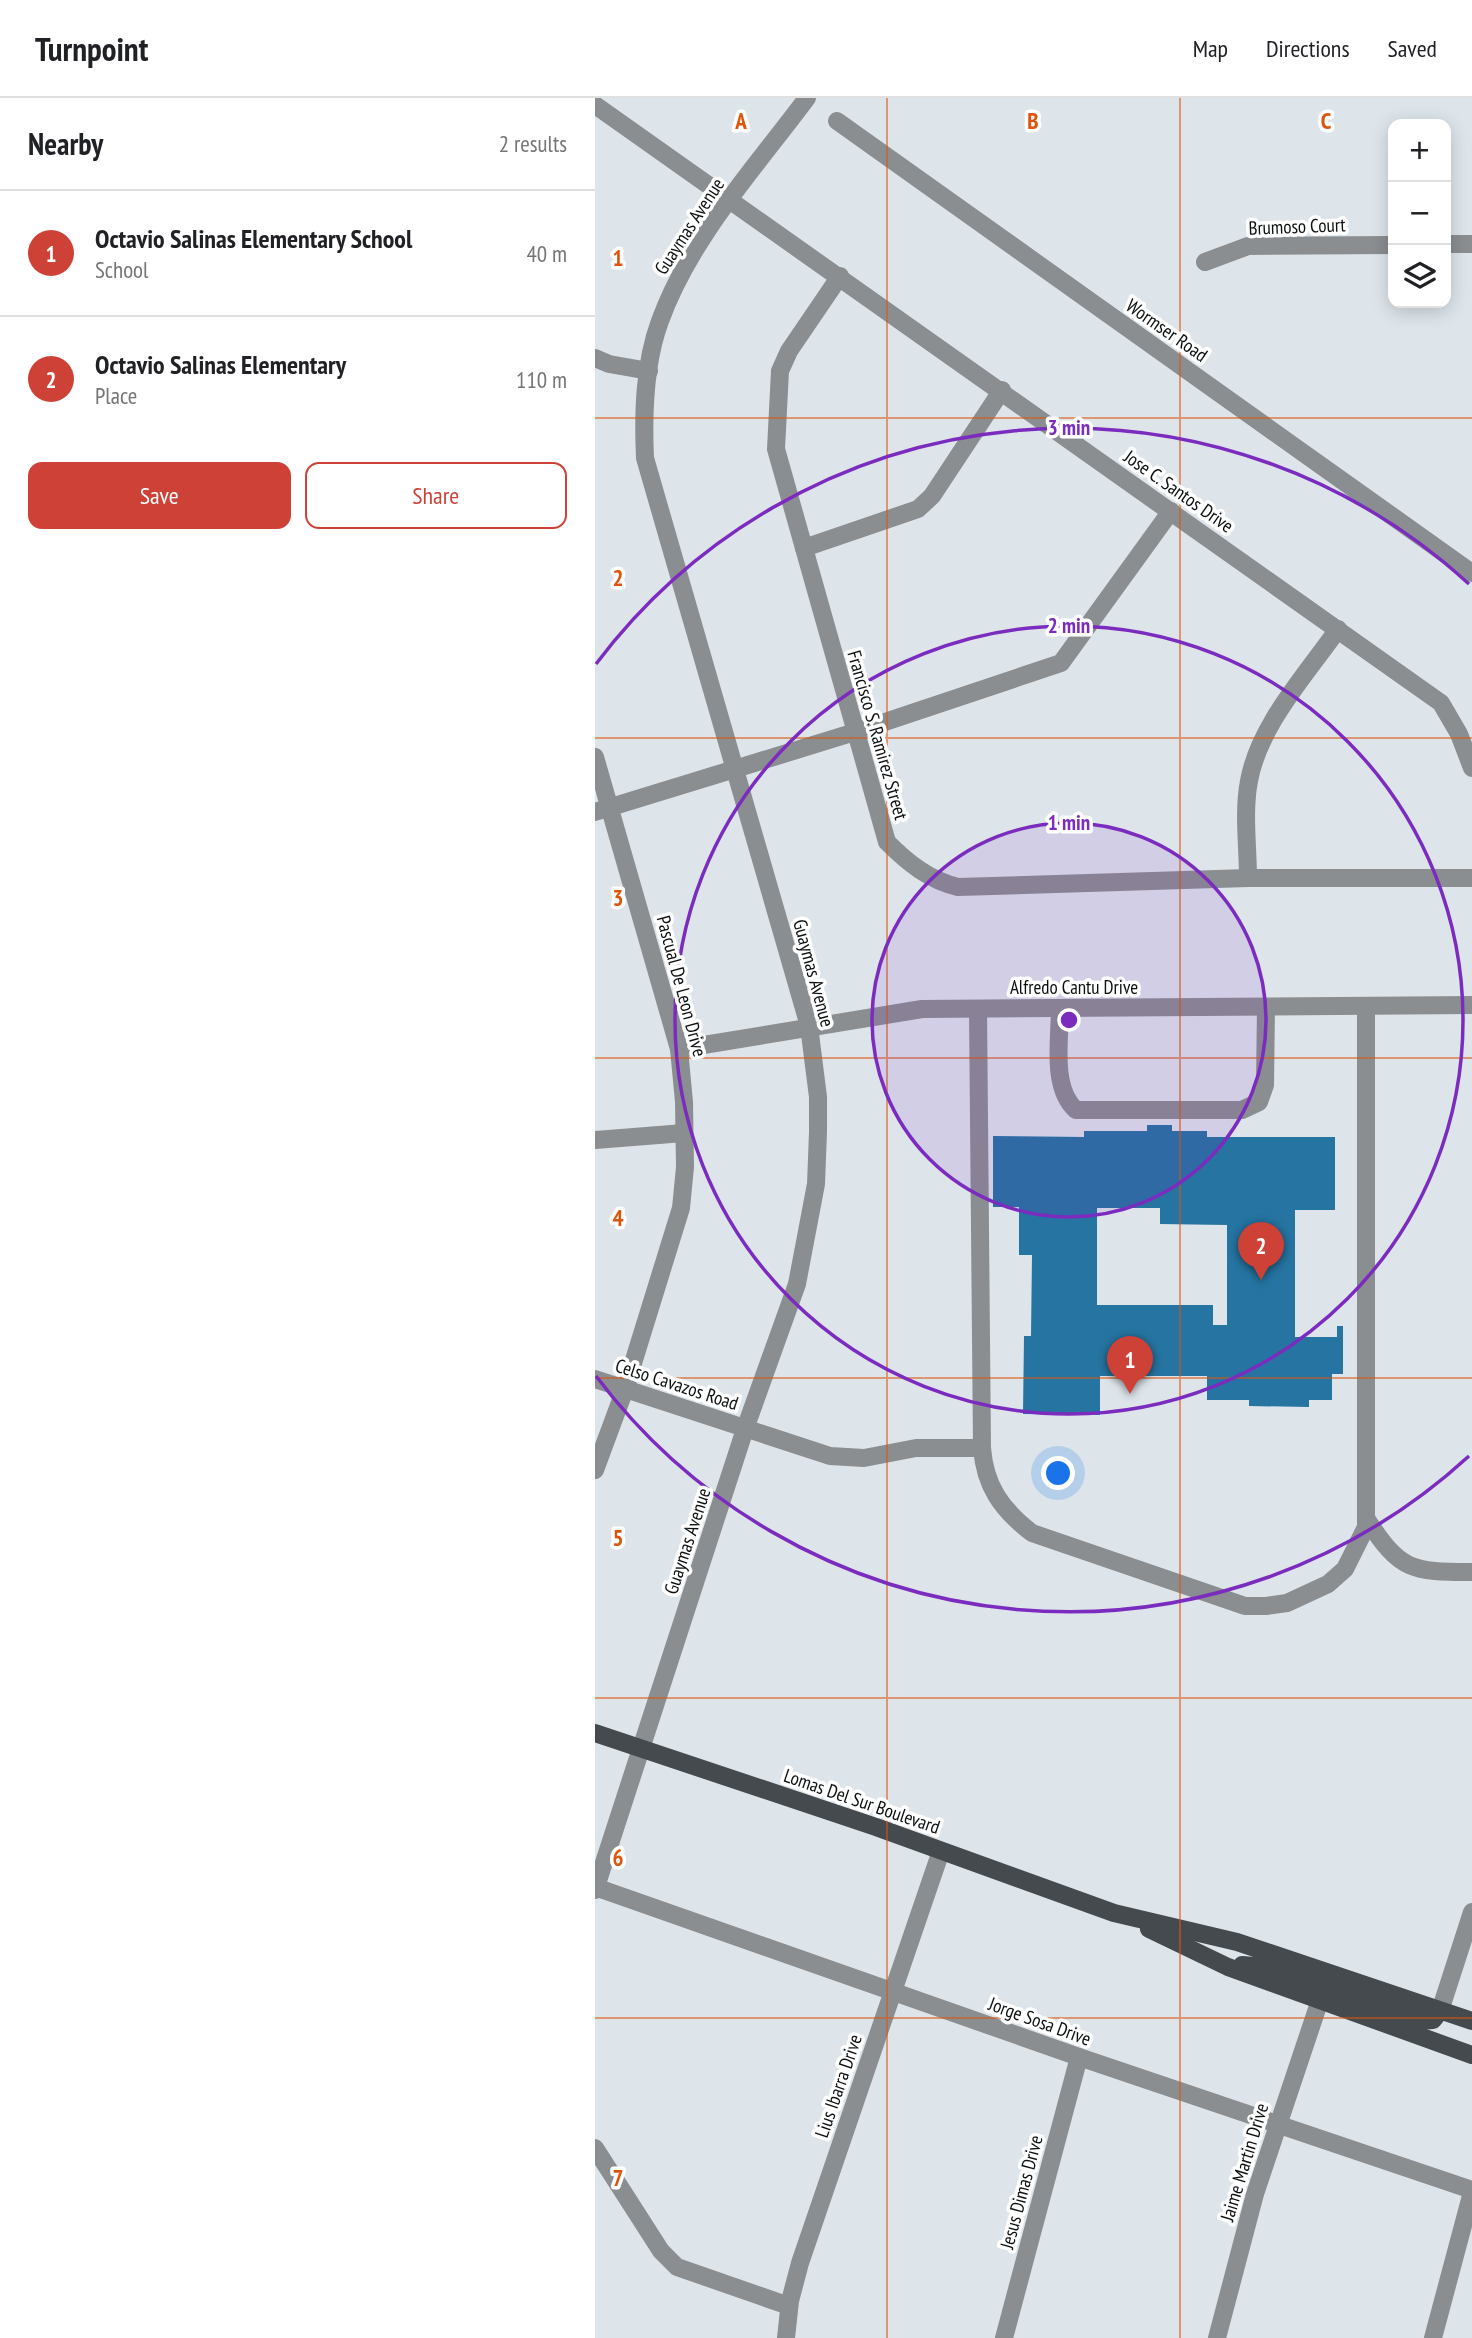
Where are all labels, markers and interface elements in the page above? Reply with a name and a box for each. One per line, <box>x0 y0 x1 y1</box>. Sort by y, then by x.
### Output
text: Turnpoint <box>35 27 148 70</box>
text: Map <box>1193 33 1228 64</box>
text: Directions <box>1266 33 1350 64</box>
text: Saved <box>1388 33 1437 64</box>
text: A <box>734 106 747 135</box>
text: B <box>1027 106 1039 135</box>
text: C <box>1321 106 1332 135</box>
map controls <box>1388 119 1451 308</box>
button: + <box>1388 119 1451 182</box>
text: Nearby <box>28 124 103 163</box>
text: 2 results <box>499 129 567 158</box>
street label: Guaymas Avenue <box>649 173 729 279</box>
button: − <box>1388 182 1451 245</box>
street label: Brumoso Court <box>1248 212 1347 240</box>
text: Octavio Salinas Elementary School <box>95 222 412 255</box>
text: 1 <box>46 239 57 268</box>
text: 40 m <box>526 239 567 268</box>
text: 1 <box>613 243 624 272</box>
button: layers <box>1388 245 1451 308</box>
text: School <box>95 255 148 284</box>
street label: Wormser Road <box>1122 293 1212 367</box>
text: Octavio Salinas Elementary <box>95 348 346 381</box>
text: 2 <box>46 365 57 394</box>
text: 110 m <box>516 365 567 394</box>
text: Place <box>95 381 137 410</box>
text: 3 min <box>1048 414 1090 441</box>
street label: Jose C. Santos Drive <box>1119 444 1239 538</box>
button: Save <box>28 462 291 529</box>
button: Share <box>305 462 567 529</box>
text: 2 <box>613 563 624 592</box>
text: 2 min <box>1048 612 1090 639</box>
street label: Francisco S. Ramirez Street <box>842 648 914 823</box>
text: 1 min <box>1048 809 1090 836</box>
text: 3 <box>613 883 624 912</box>
street label: Pascual De Leon Drive <box>652 913 712 1059</box>
street label: Guaymas Avenue <box>788 917 840 1030</box>
street label: Alfredo Cantu Drive <box>1010 975 1138 999</box>
centre of rings <box>1057 1008 1081 1032</box>
text: 4 <box>613 1203 624 1232</box>
pin: 2 <box>1238 1222 1284 1280</box>
pin: 1 <box>1107 1336 1153 1394</box>
street label: Celso Cavazos Road <box>613 1353 741 1415</box>
your location <box>1041 1456 1075 1490</box>
street label: Guaymas Avenue <box>659 1485 716 1597</box>
text: 5 <box>613 1523 624 1552</box>
street label: Lomas Del Sur Boulevard <box>781 1763 943 1839</box>
text: 6 <box>613 1843 624 1872</box>
street label: Jorge Sosa Drive <box>985 1991 1095 2051</box>
street label: Lius Ibarra Drive <box>809 2031 867 2141</box>
street label: Jaime Martin Drive <box>1214 2100 1273 2225</box>
street label: Jesus Dimas Drive <box>994 2132 1048 2252</box>
text: 7 <box>613 2163 624 2192</box>

